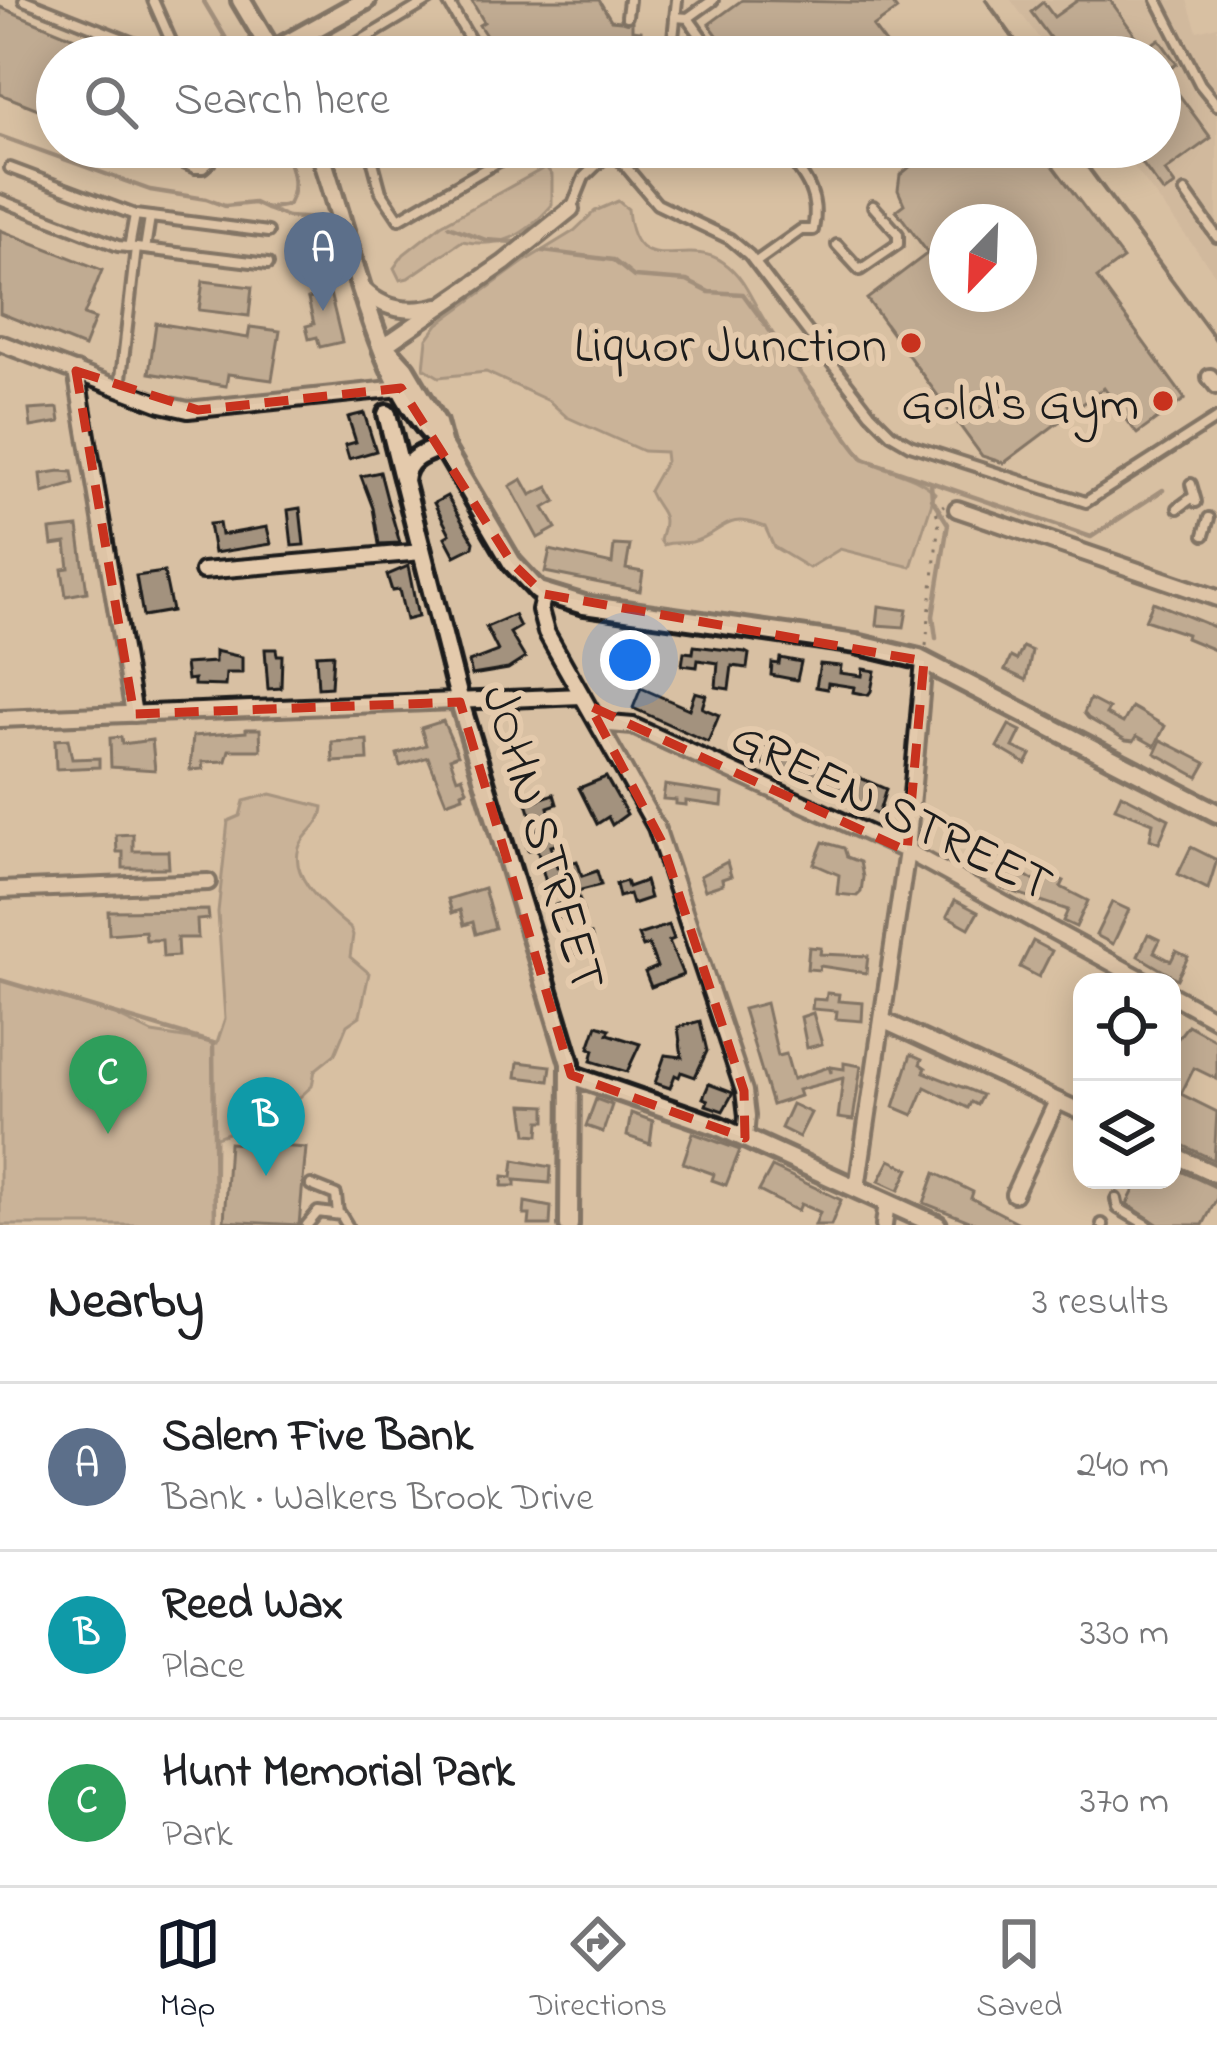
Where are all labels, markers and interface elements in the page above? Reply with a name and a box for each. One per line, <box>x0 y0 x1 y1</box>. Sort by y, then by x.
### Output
search box <box>36 36 1181 168</box>
icon: search <box>78 69 144 135</box>
text: Search here <box>174 69 390 135</box>
north arrow <box>929 204 1037 312</box>
pin: A <box>284 212 362 311</box>
place label: Liquor Junction <box>574 311 887 386</box>
marker: Liquor Junction <box>898 330 924 356</box>
place label: Gold's Gym <box>901 369 1139 444</box>
marker: Gold's Gym <box>1150 388 1176 414</box>
your location <box>600 630 660 690</box>
street label: JOHN STREET <box>459 676 623 1001</box>
street label: GREEN STREET <box>717 702 1064 923</box>
map controls <box>1073 973 1181 1189</box>
button: locate <box>1073 973 1181 1081</box>
pin: C <box>69 1035 147 1134</box>
pin: B <box>227 1077 305 1176</box>
button: layers <box>1073 1081 1181 1189</box>
text: Nearby <box>48 1266 204 1341</box>
text: 3 results <box>1032 1275 1169 1332</box>
text: Salem Five Bank <box>162 1405 473 1471</box>
text: A <box>75 1438 99 1495</box>
text: 240 m <box>1077 1438 1169 1495</box>
text: Bank · Walkers Brook Drive <box>162 1471 594 1528</box>
text: Reed Wax <box>162 1573 343 1639</box>
text: B <box>74 1606 100 1663</box>
text: 330 m <box>1080 1606 1169 1663</box>
text: Place <box>162 1639 245 1696</box>
text: Hunt Memorial Park <box>162 1741 515 1807</box>
text: C <box>76 1774 98 1831</box>
text: 370 m <box>1080 1774 1169 1831</box>
text: Park <box>162 1807 232 1864</box>
tab: Map <box>155 1911 221 2031</box>
tab: Directions <box>530 1911 667 2031</box>
tab: Saved <box>976 1911 1062 2031</box>

